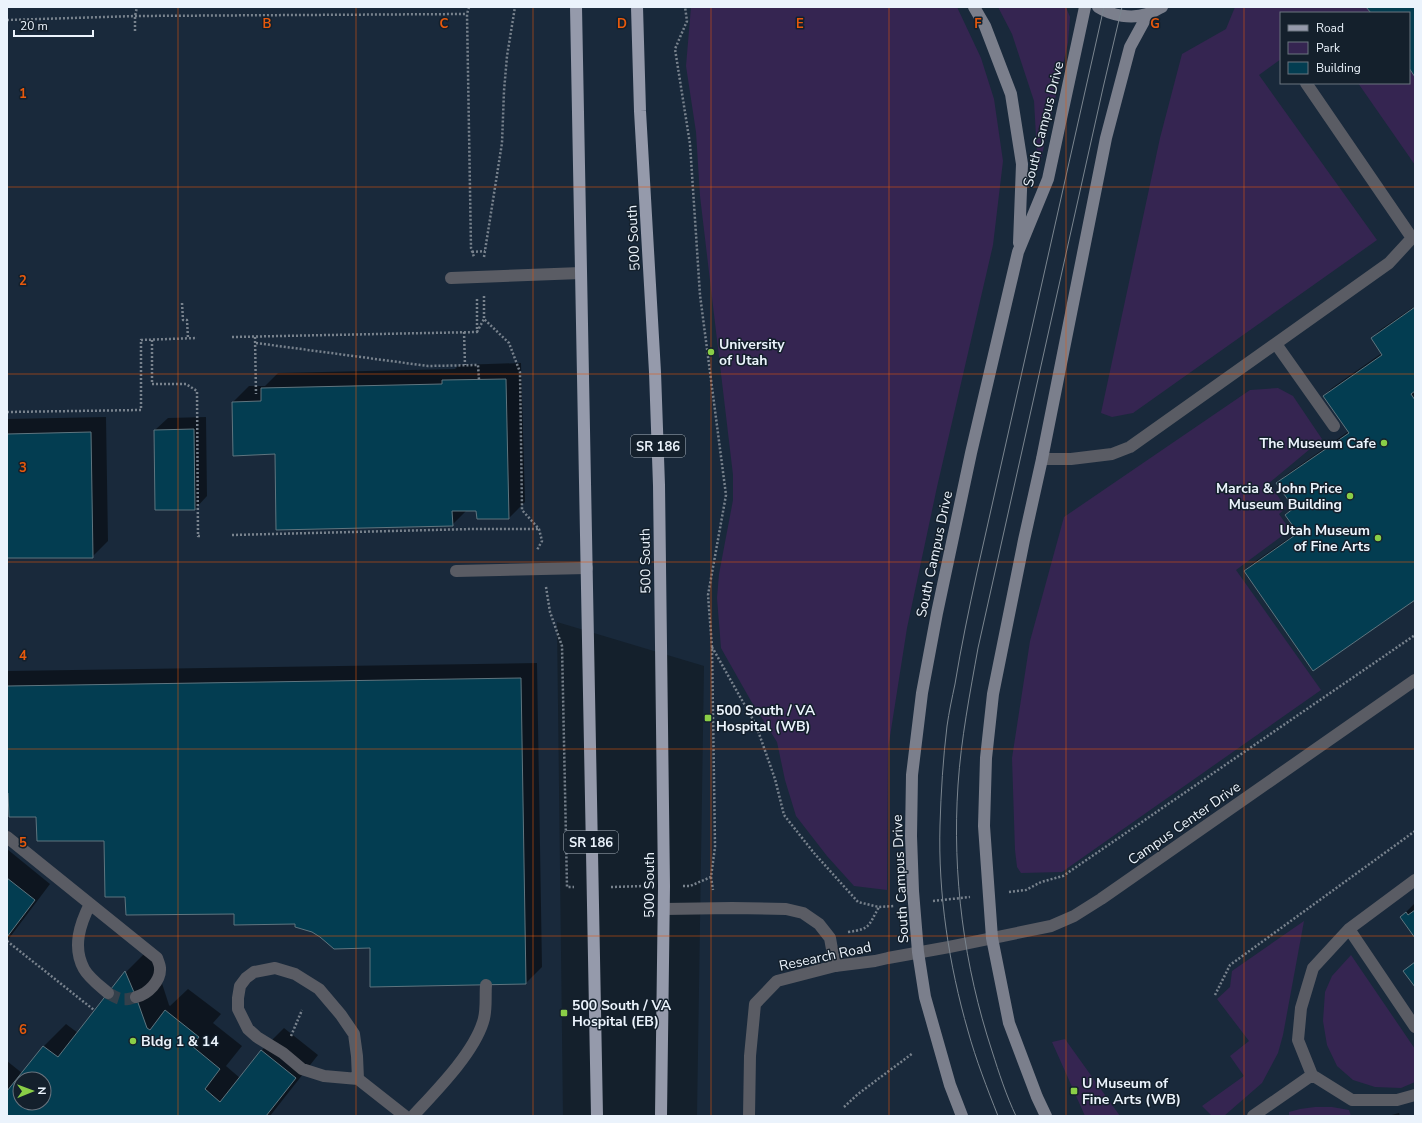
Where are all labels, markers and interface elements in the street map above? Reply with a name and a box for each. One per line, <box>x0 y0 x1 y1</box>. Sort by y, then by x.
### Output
scale bar <box>14 12 93 38</box>
legend <box>1280 12 1410 84</box>
text: B <box>263 15 272 33</box>
text: C <box>440 15 449 33</box>
text: D <box>617 15 627 33</box>
text: E <box>796 15 804 33</box>
text: F <box>974 15 982 33</box>
text: G <box>1150 15 1160 33</box>
text: 20 m <box>20 18 48 34</box>
text: Road <box>1316 20 1344 36</box>
text: Park <box>1316 40 1341 56</box>
street label: South Campus Drive <box>1019 59 1068 189</box>
text: Building <box>1316 60 1361 76</box>
text: 1 <box>19 85 27 103</box>
street label: 500 South <box>622 205 645 271</box>
text: 2 <box>19 272 27 290</box>
place label: University of Utah <box>719 335 785 370</box>
marker: University of Utah <box>706 347 716 357</box>
place label: The Museum Cafe <box>1259 434 1376 453</box>
road number: SR 186 <box>631 435 685 457</box>
marker: The Museum Cafe <box>1379 438 1389 448</box>
text: 3 <box>19 459 27 477</box>
place label: Marcia & John Price Museum Building <box>1216 479 1342 514</box>
street label: South Campus Drive <box>912 489 957 619</box>
marker: Marcia & John Price Museum Building <box>1345 491 1355 501</box>
place label: Utah Museum of Fine Arts <box>1280 521 1370 556</box>
street label: 500 South <box>635 528 656 594</box>
marker: Utah Museum of Fine Arts <box>1373 533 1383 543</box>
text: 4 <box>19 647 27 665</box>
place label: 500 South / VA Hospital (WB) <box>716 701 816 736</box>
marker: 500 South / VA Hospital (WB) <box>703 713 713 723</box>
street label: Campus Center Drive <box>1124 777 1244 869</box>
street label: South Campus Drive <box>888 814 913 944</box>
road number: SR 186 <box>564 831 618 853</box>
text: 5 <box>19 834 27 852</box>
street label: 500 South <box>640 852 659 918</box>
street label: Research Road <box>777 937 873 976</box>
place label: 500 South / VA Hospital (EB) <box>572 996 672 1031</box>
marker: 500 South / VA Hospital (EB) <box>559 1008 569 1018</box>
text: 6 <box>19 1021 27 1039</box>
place label: Bldg 1 & 14 <box>141 1032 219 1051</box>
marker: Bldg 1 & 14 <box>128 1036 138 1046</box>
north arrow <box>12 1071 52 1111</box>
place label: U Museum of Fine Arts (WB) <box>1082 1074 1181 1109</box>
marker: U Museum of Fine Arts (WB) <box>1069 1086 1079 1096</box>
text: N <box>34 1087 49 1095</box>

